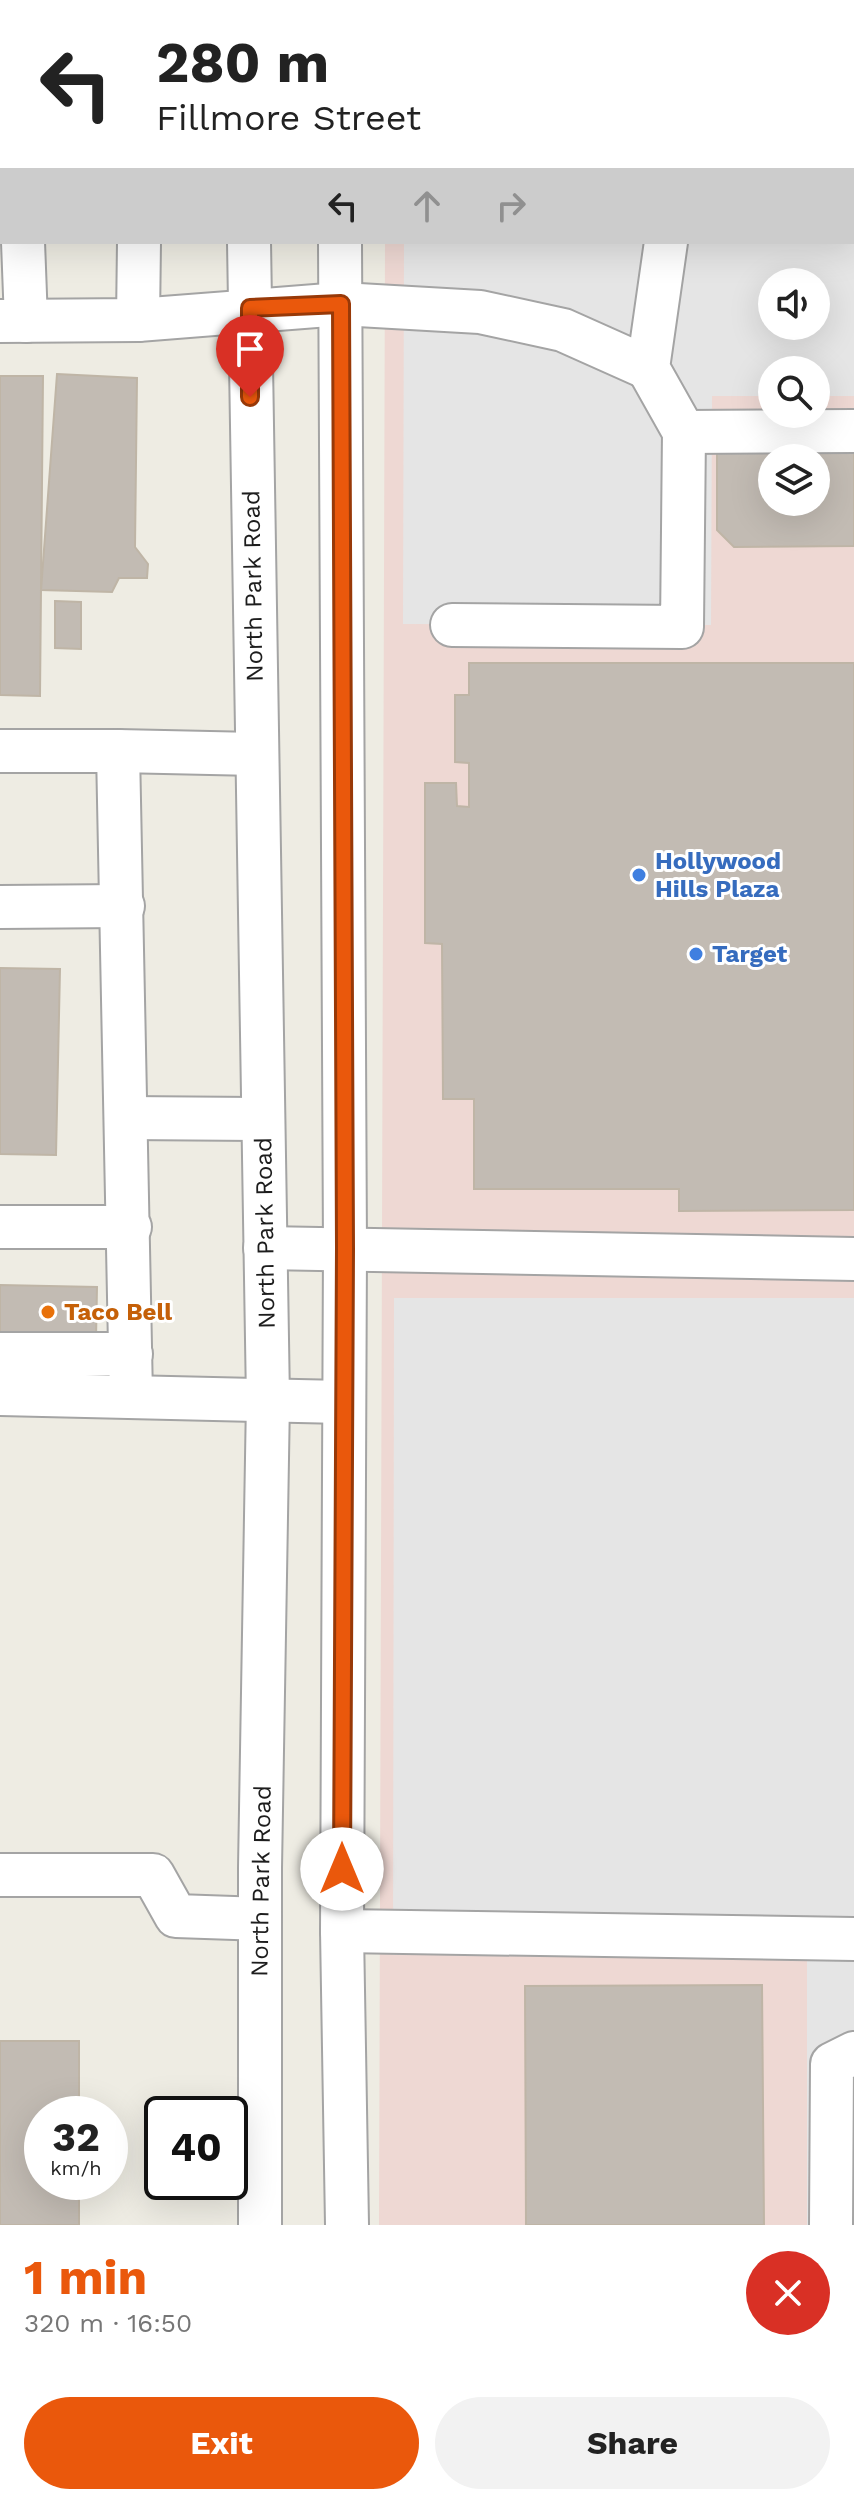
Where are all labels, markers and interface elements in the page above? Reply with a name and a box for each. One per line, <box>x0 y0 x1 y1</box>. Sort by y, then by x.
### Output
text: 280 m <box>156 30 329 96</box>
icon: left <box>24 32 128 136</box>
text: Fillmore Street <box>156 97 421 139</box>
icon: left <box>321 184 365 228</box>
icon: ahead <box>405 184 449 228</box>
icon: right <box>489 184 533 228</box>
map controls <box>758 268 830 516</box>
button: sound <box>758 268 830 340</box>
pin <box>216 315 284 397</box>
icon: arrive <box>228 327 272 371</box>
button: search <box>758 356 830 428</box>
button: layers <box>758 444 830 516</box>
street label: North Park Road <box>237 490 269 682</box>
place label: Hollywood Hills Plaza <box>655 847 781 903</box>
marker: Hollywood Hills Plaza <box>630 866 648 884</box>
place label: Target <box>712 940 788 968</box>
marker: Target <box>687 945 705 963</box>
street label: North Park Road <box>249 1137 281 1329</box>
place label: Taco Bell <box>64 1298 172 1326</box>
marker: Taco Bell <box>39 1303 57 1321</box>
street label: North Park Road <box>245 1785 277 1977</box>
position arrow <box>300 1827 384 1911</box>
speed limit sign: 40 <box>144 2096 248 2200</box>
text: 32 <box>52 2114 100 2161</box>
text: km/h <box>50 2156 102 2180</box>
text: 1 min <box>24 2249 147 2306</box>
button: close <box>746 2251 830 2335</box>
text: 320 m · 16:50 <box>24 2308 192 2338</box>
button: Exit <box>24 2397 419 2489</box>
button: Share <box>435 2397 830 2489</box>

